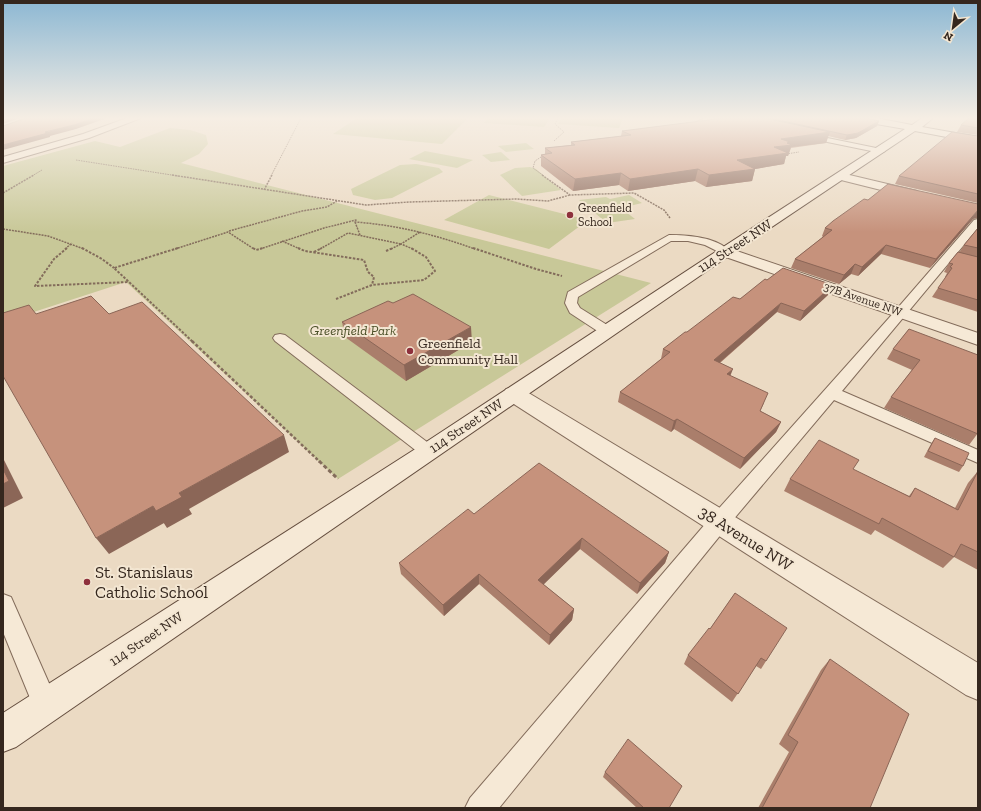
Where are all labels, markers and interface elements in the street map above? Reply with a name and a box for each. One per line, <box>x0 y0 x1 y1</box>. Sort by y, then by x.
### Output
north arrow <box>933 8 973 48</box>
text: N <box>941 28 955 44</box>
place label: Greenfield School <box>578 201 632 229</box>
marker: Greenfield School <box>565 210 575 220</box>
street label: 114 Street NW <box>695 216 775 276</box>
street label: 37B Avenue NW <box>822 279 905 319</box>
park label: Greenfield Park <box>310 322 396 339</box>
place label: Greenfield Community Hall <box>418 335 518 368</box>
marker: Greenfield Community Hall <box>405 346 415 356</box>
street label: 114 Street NW <box>426 395 506 457</box>
street label: 38 Avenue NW <box>695 501 797 575</box>
place label: St. Stanislaus Catholic School <box>95 562 209 602</box>
marker: St. Stanislaus Catholic School <box>82 577 92 587</box>
street label: 114 Street NW <box>106 608 186 670</box>

